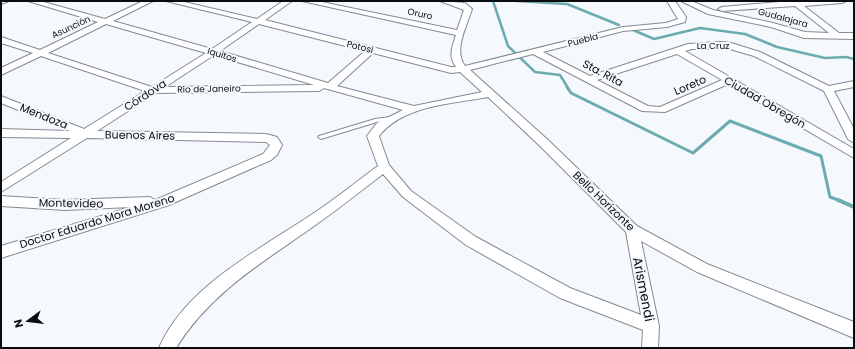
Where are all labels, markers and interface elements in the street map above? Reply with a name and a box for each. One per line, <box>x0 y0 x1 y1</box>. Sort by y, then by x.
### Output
street label: Oruro <box>406 5 434 23</box>
street label: Gudalajara <box>757 6 809 30</box>
street label: Asunción <box>50 13 93 41</box>
street label: Puebla <box>567 30 599 50</box>
street label: Potosí <box>345 38 375 56</box>
street label: La Cruz <box>697 40 729 52</box>
street label: Iquitos <box>206 45 238 65</box>
street label: Sta. Rita <box>580 56 626 90</box>
street label: Loreto <box>671 71 709 99</box>
street label: Ciudad Obregón <box>721 72 809 132</box>
street label: Córdova <box>121 75 169 115</box>
street label: Río de Janeiro <box>177 82 241 96</box>
street label: Mendoza <box>18 99 70 133</box>
street label: Buenos Aires <box>105 126 175 144</box>
street label: Bello Horizonte <box>570 167 639 235</box>
street label: Doctor Eduardo Mora Moreno <box>18 190 176 252</box>
street label: Montevideo <box>39 194 103 212</box>
street label: Arismendi <box>628 255 659 323</box>
north arrow <box>8 301 48 341</box>
text: N <box>10 318 27 330</box>

